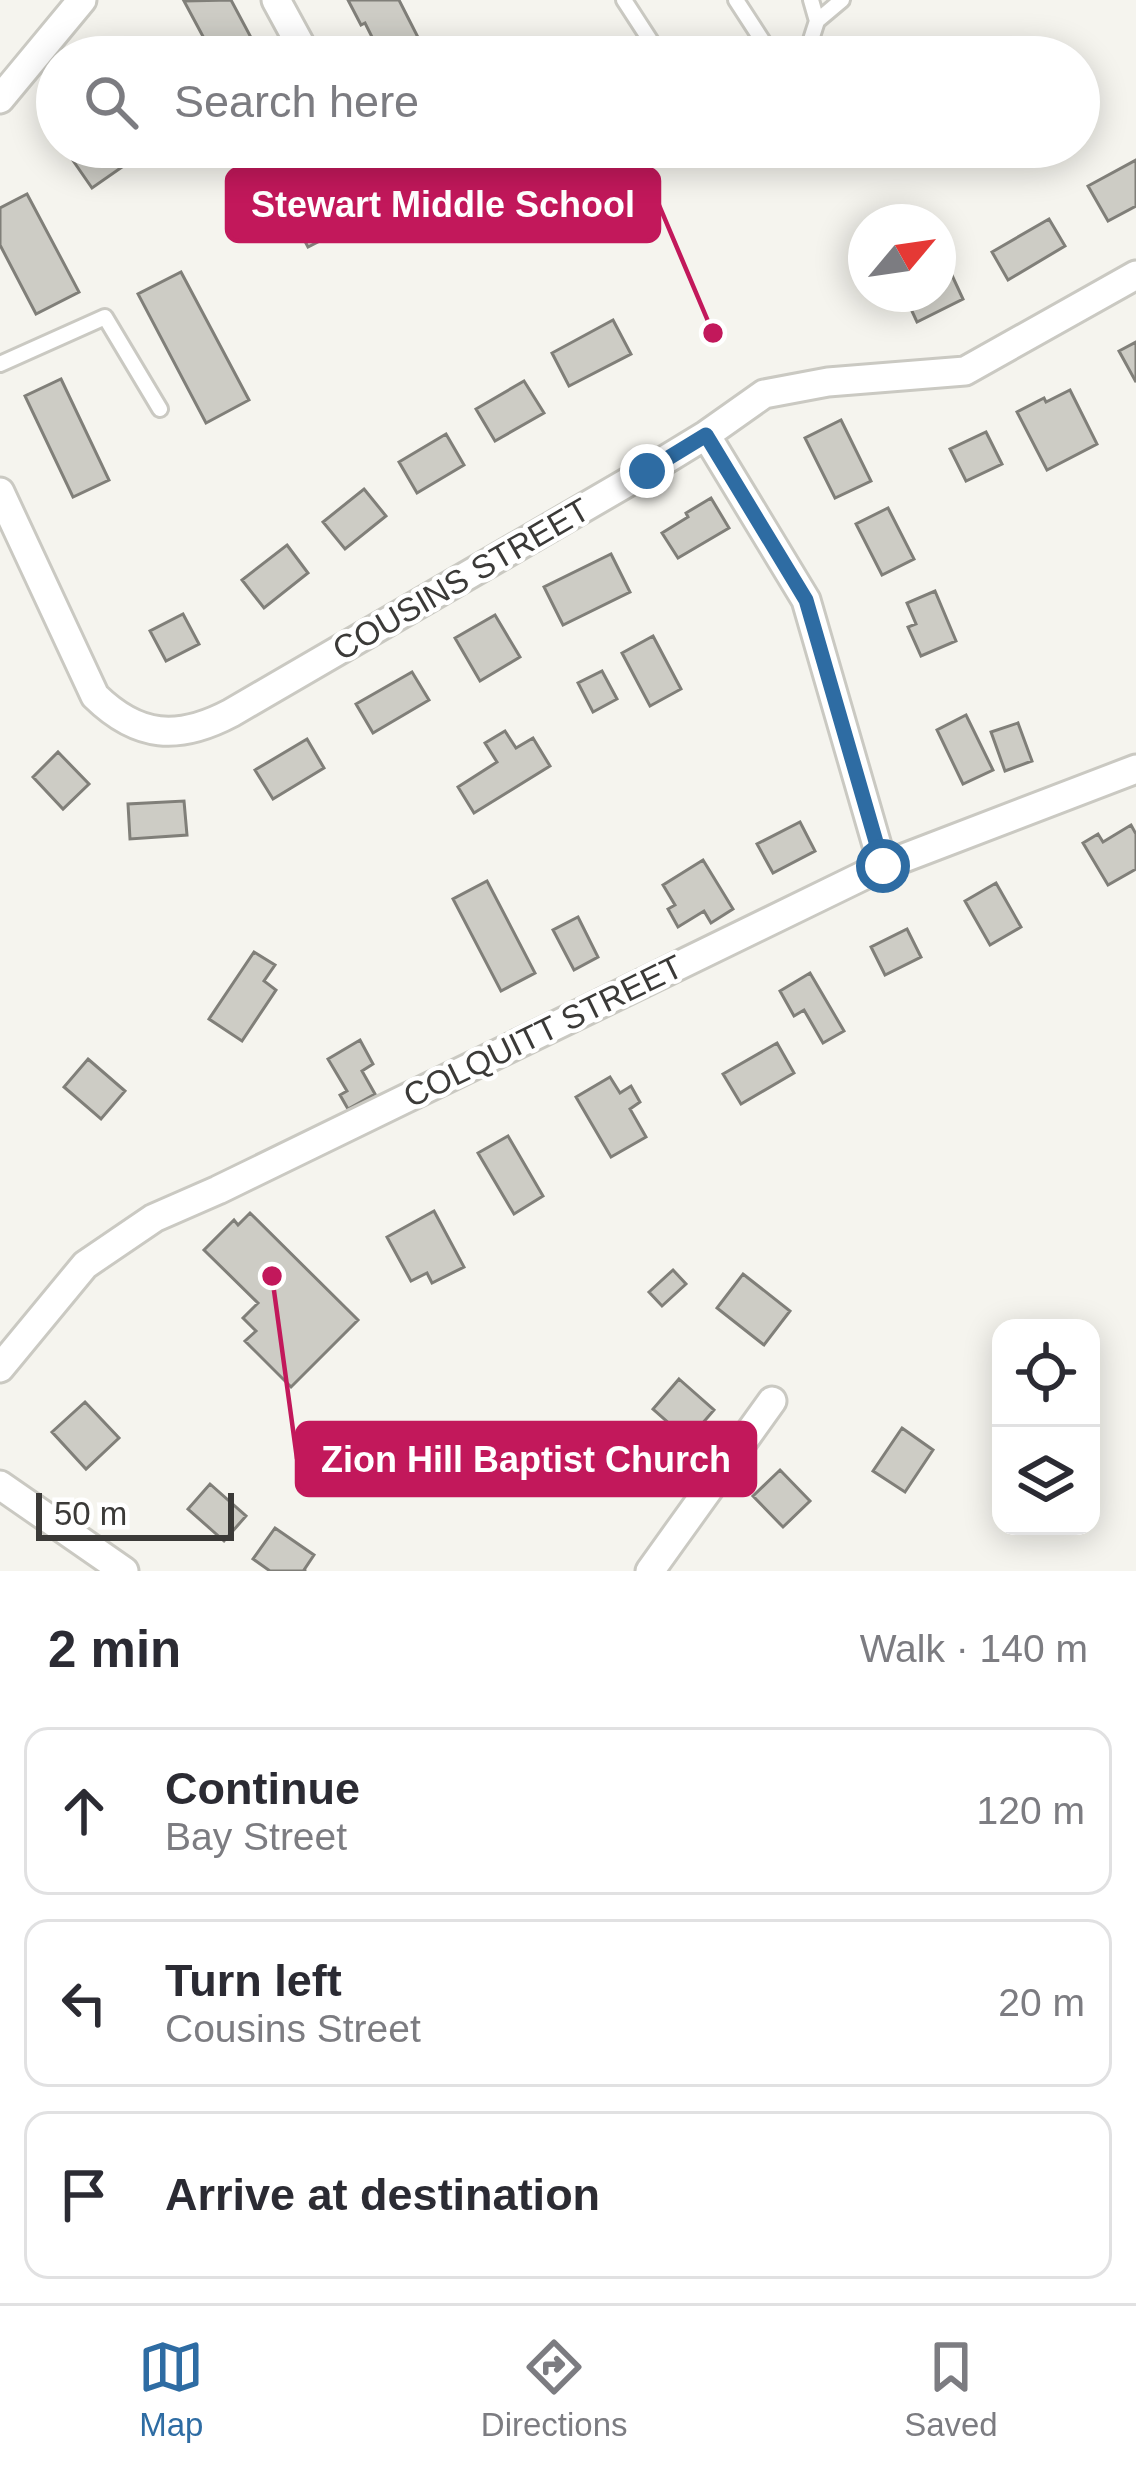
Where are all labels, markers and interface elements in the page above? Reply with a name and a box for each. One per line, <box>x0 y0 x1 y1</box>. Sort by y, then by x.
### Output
search box <box>36 36 1100 168</box>
icon: search <box>78 69 144 135</box>
text: Search here <box>174 76 419 127</box>
callout: Stewart Middle School <box>227 169 659 241</box>
text: Stewart Middle School <box>251 184 635 225</box>
north arrow <box>848 204 956 312</box>
route end <box>620 444 674 498</box>
street label: COUSINS STREET <box>326 491 596 667</box>
route start <box>856 839 910 893</box>
street label: COLQUITT STREET <box>398 947 688 1115</box>
map controls <box>992 1319 1100 1535</box>
button: locate <box>992 1319 1100 1427</box>
callout: Zion Hill Baptist Church <box>297 1423 755 1495</box>
button: layers <box>992 1427 1100 1535</box>
text: Zion Hill Baptist Church <box>321 1439 731 1480</box>
scale bar <box>36 1487 234 1540</box>
text: 50 m <box>54 1495 127 1532</box>
text: 2 min <box>48 1621 181 1678</box>
text: Walk · 140 m <box>860 1627 1088 1670</box>
text: Continue <box>165 1763 360 1814</box>
icon: ahead <box>51 1778 117 1844</box>
text: 120 m <box>977 1789 1085 1832</box>
text: Bay Street <box>165 1815 347 1858</box>
text: Turn left <box>165 1955 342 2006</box>
icon: left <box>51 1970 117 2036</box>
text: 20 m <box>998 1981 1085 2024</box>
text: Cousins Street <box>165 2007 421 2050</box>
icon: arrive <box>51 2162 117 2228</box>
text: Arrive at destination <box>165 2169 600 2220</box>
tab: Map <box>138 2334 204 2444</box>
tab: Directions <box>481 2334 628 2444</box>
tab: Saved <box>904 2334 998 2444</box>

